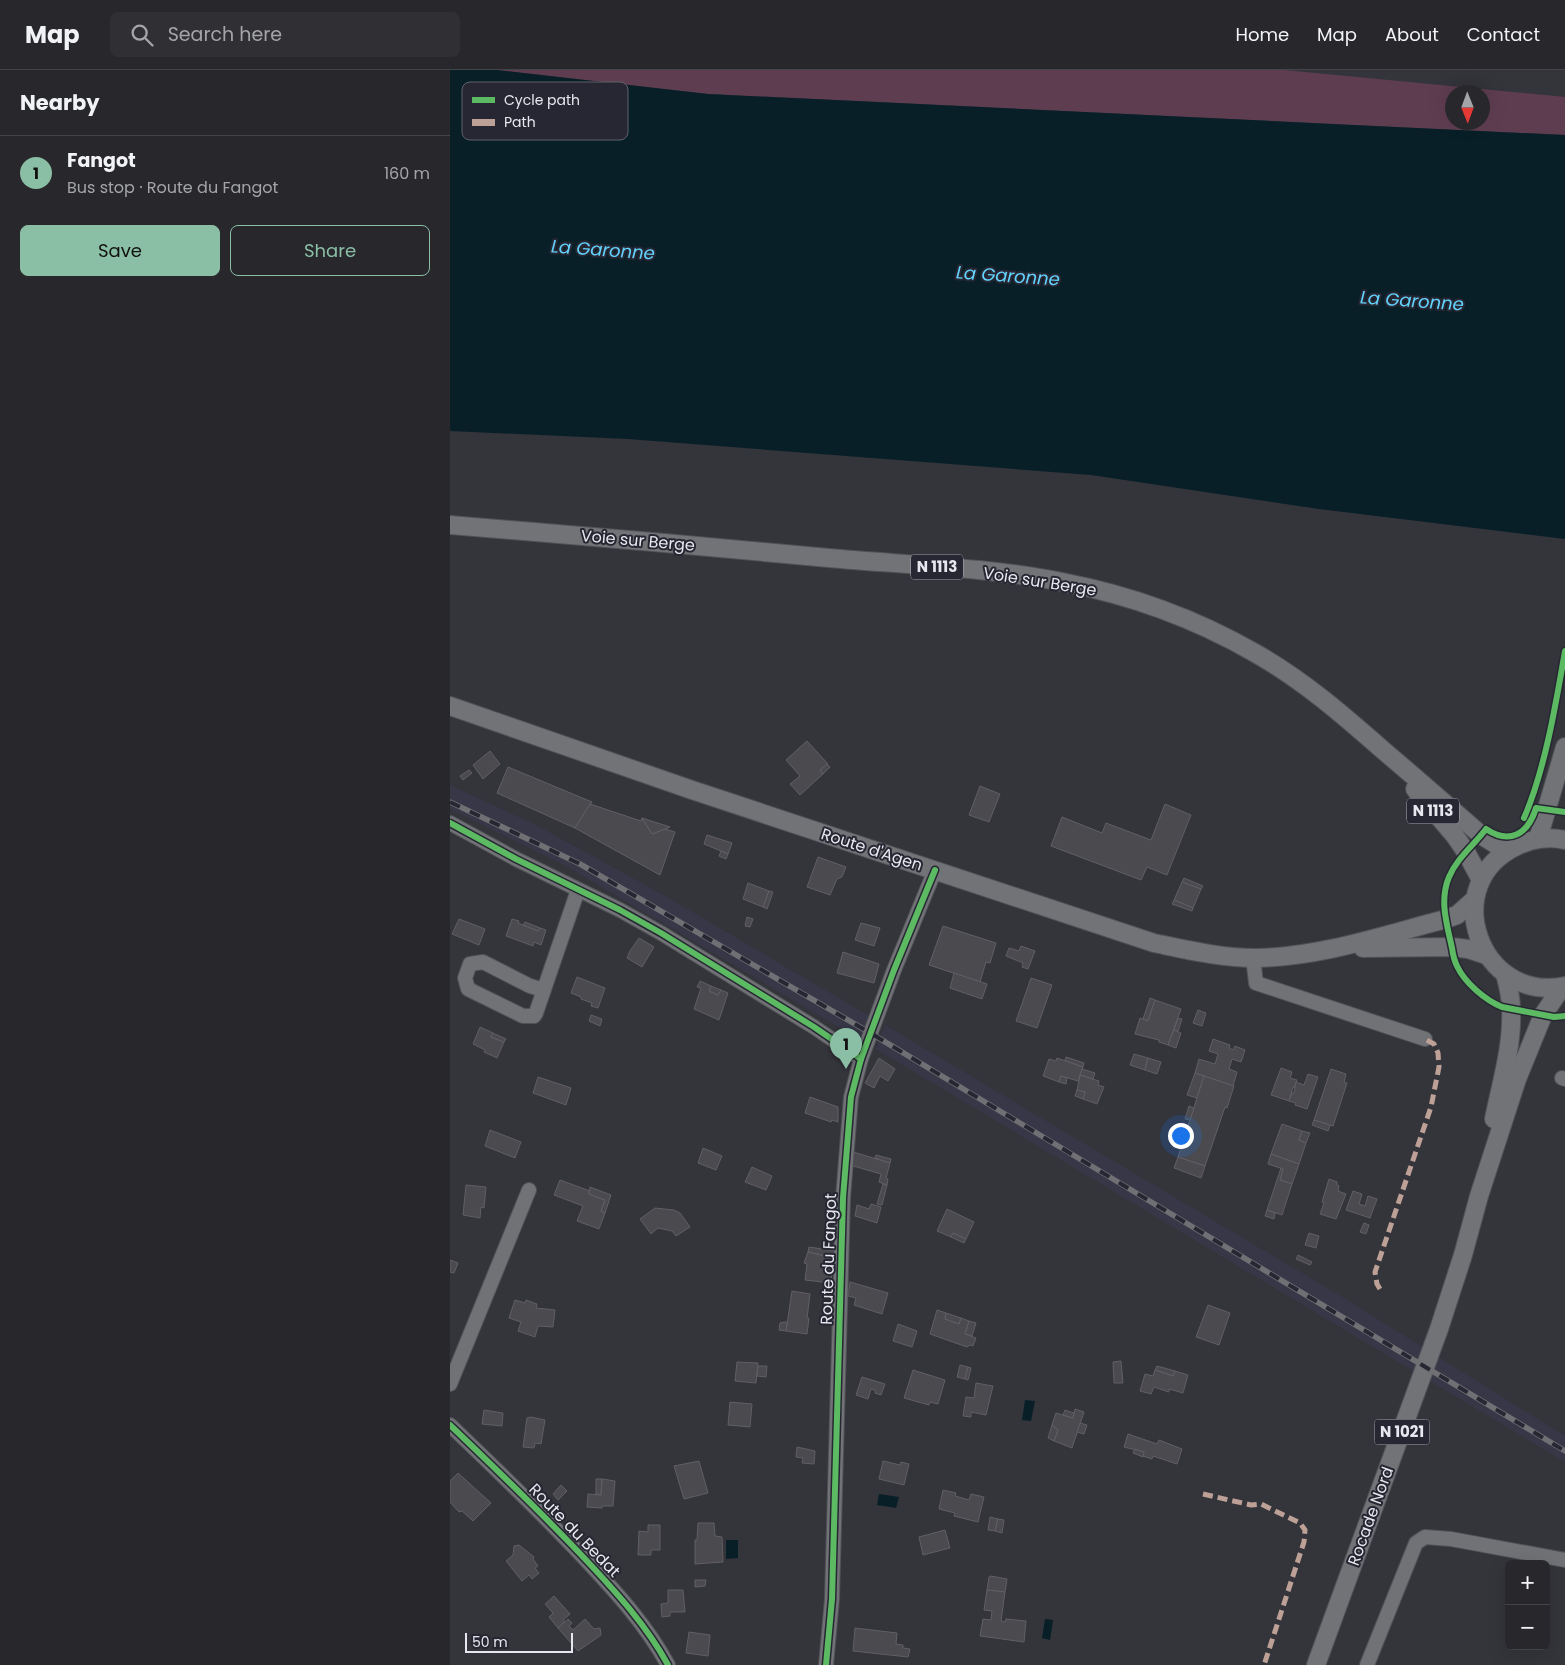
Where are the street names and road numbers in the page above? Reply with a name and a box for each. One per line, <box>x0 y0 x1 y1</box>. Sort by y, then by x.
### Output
street label: Voie sur Berge <box>580 524 696 557</box>
road number: N 1113 <box>911 554 963 580</box>
street label: Voie sur Berge <box>982 561 1098 602</box>
road number: N 1113 <box>1407 798 1459 824</box>
street label: Route d'Agen <box>818 822 926 877</box>
street label: Route du Fangot <box>815 1193 842 1325</box>
road number: N 1021 <box>1374 1420 1430 1444</box>
street label: Rocade Nord <box>1342 1463 1399 1569</box>
street label: Route du Bedat <box>524 1478 626 1583</box>

